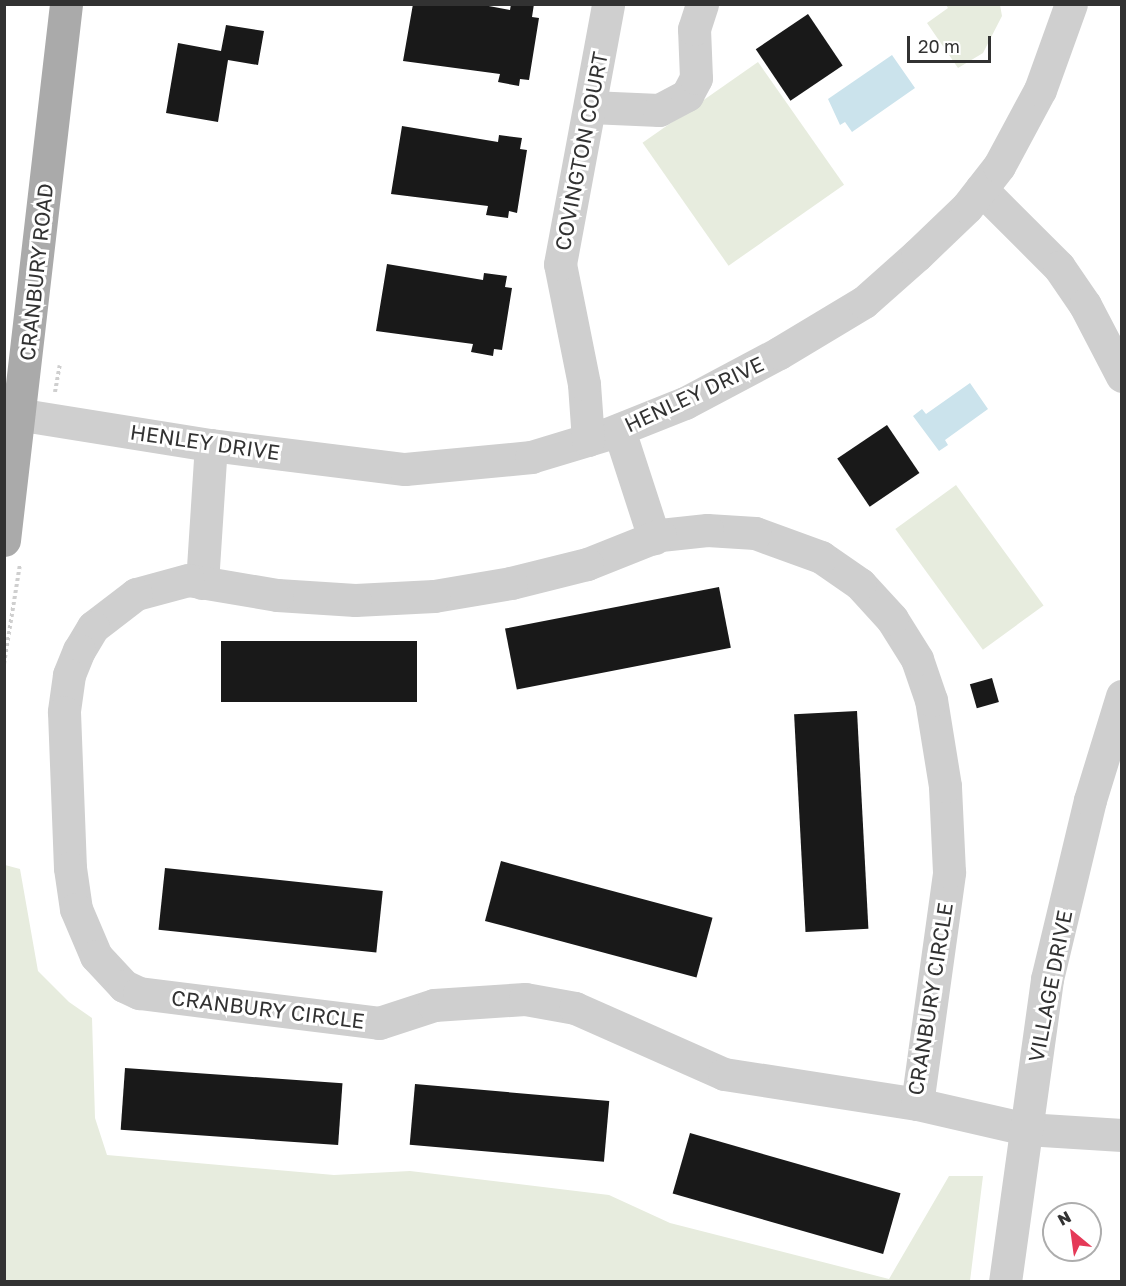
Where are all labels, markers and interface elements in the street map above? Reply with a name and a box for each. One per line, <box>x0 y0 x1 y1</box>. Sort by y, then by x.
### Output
scale bar <box>910 24 994 62</box>
text: 20 m <box>918 35 960 57</box>
street label: COVINGTON COURT <box>549 49 613 253</box>
street label: CRANBURY ROAD <box>14 182 58 362</box>
street label: HENLEY DRIVE <box>620 351 768 437</box>
street label: HENLEY DRIVE <box>129 419 281 465</box>
street label: CRANBURY CIRCLE <box>902 901 958 1097</box>
street label: VILLAGE DRIVE <box>1023 908 1077 1064</box>
street label: CRANBURY CIRCLE <box>170 985 366 1033</box>
north arrow <box>1042 1202 1102 1262</box>
text: N <box>1054 1206 1074 1230</box>

